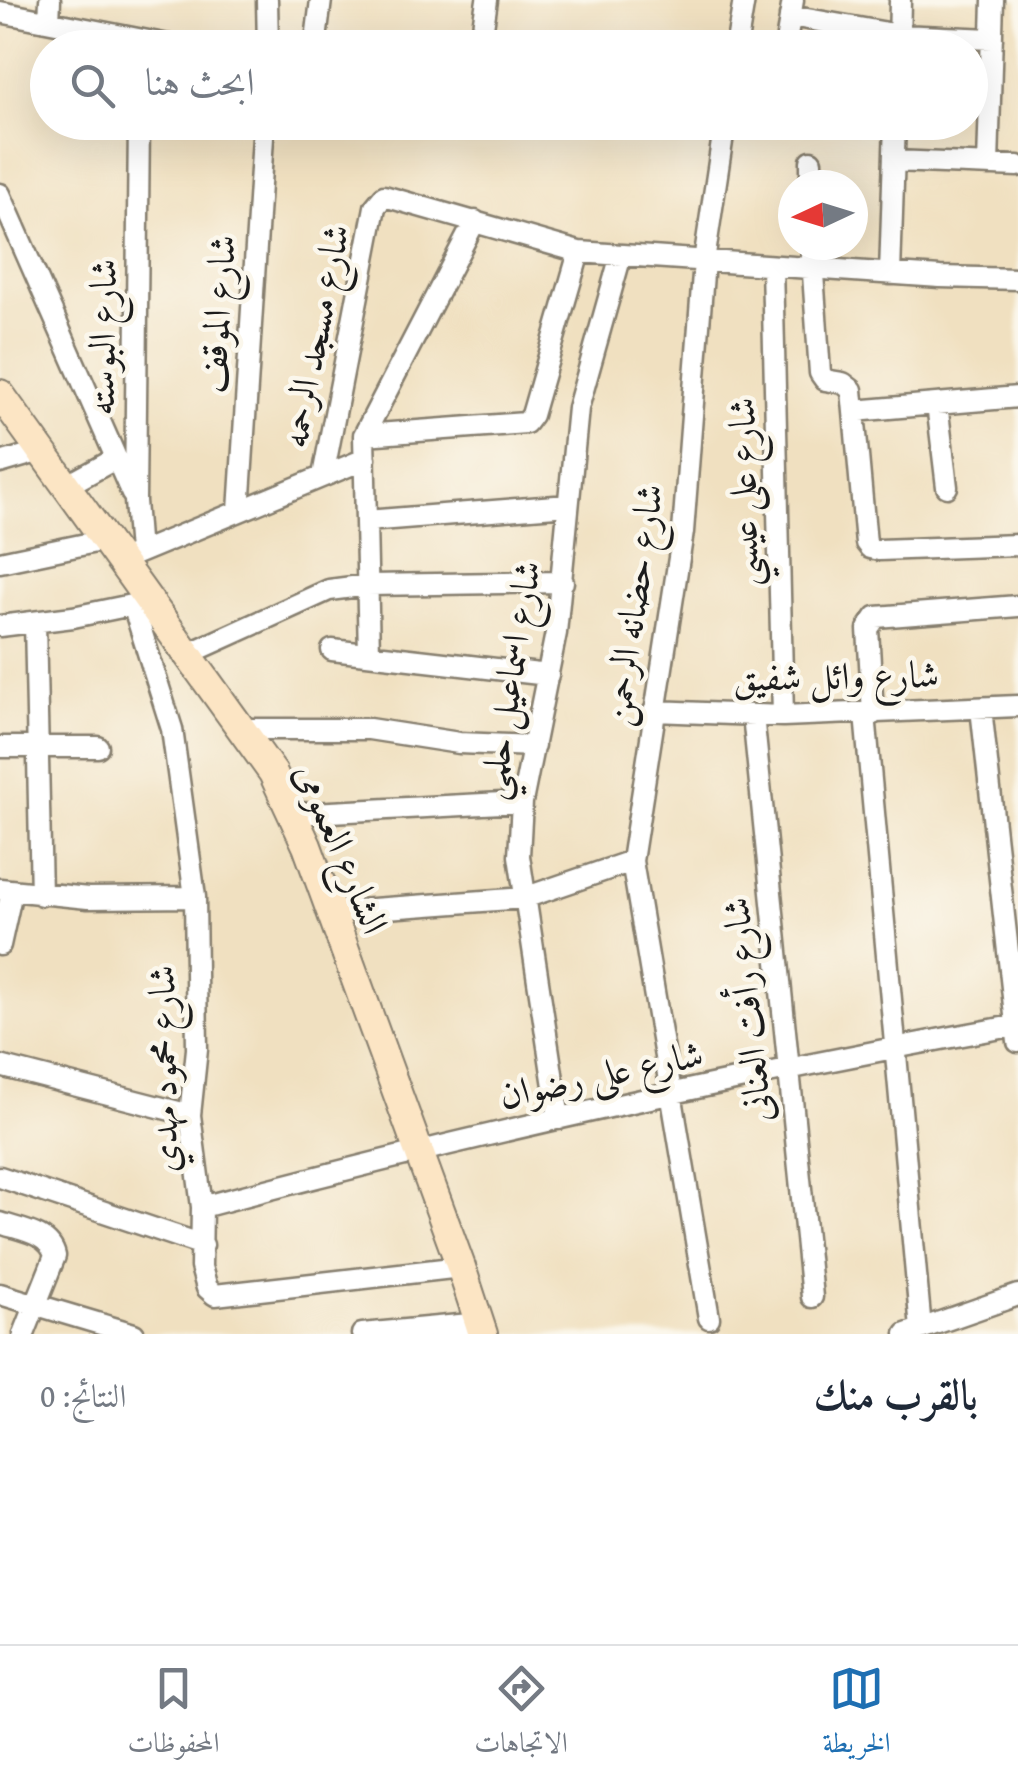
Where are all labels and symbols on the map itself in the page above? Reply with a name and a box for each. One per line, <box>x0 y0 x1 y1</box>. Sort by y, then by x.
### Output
north arrow <box>778 170 868 260</box>
street label: شارع مسجد الرحمه <box>265 219 367 453</box>
street label: شارع الموقف <box>183 233 253 395</box>
street label: شارع البوسته <box>72 258 134 416</box>
street label: شارع على عيسي <box>712 397 780 587</box>
street label: شارع حضانه الرحمن <box>587 480 681 730</box>
street label: شارع اسماعيل حلمي <box>461 556 563 805</box>
street label: شارع وائل شفيق <box>732 645 940 709</box>
street label: الشارع العمومى <box>278 753 404 944</box>
street label: شارع رأفت العنانى <box>706 894 790 1126</box>
street label: شارع محمود مهدي <box>132 965 196 1173</box>
street label: شارع على رضوان <box>493 1024 709 1126</box>

